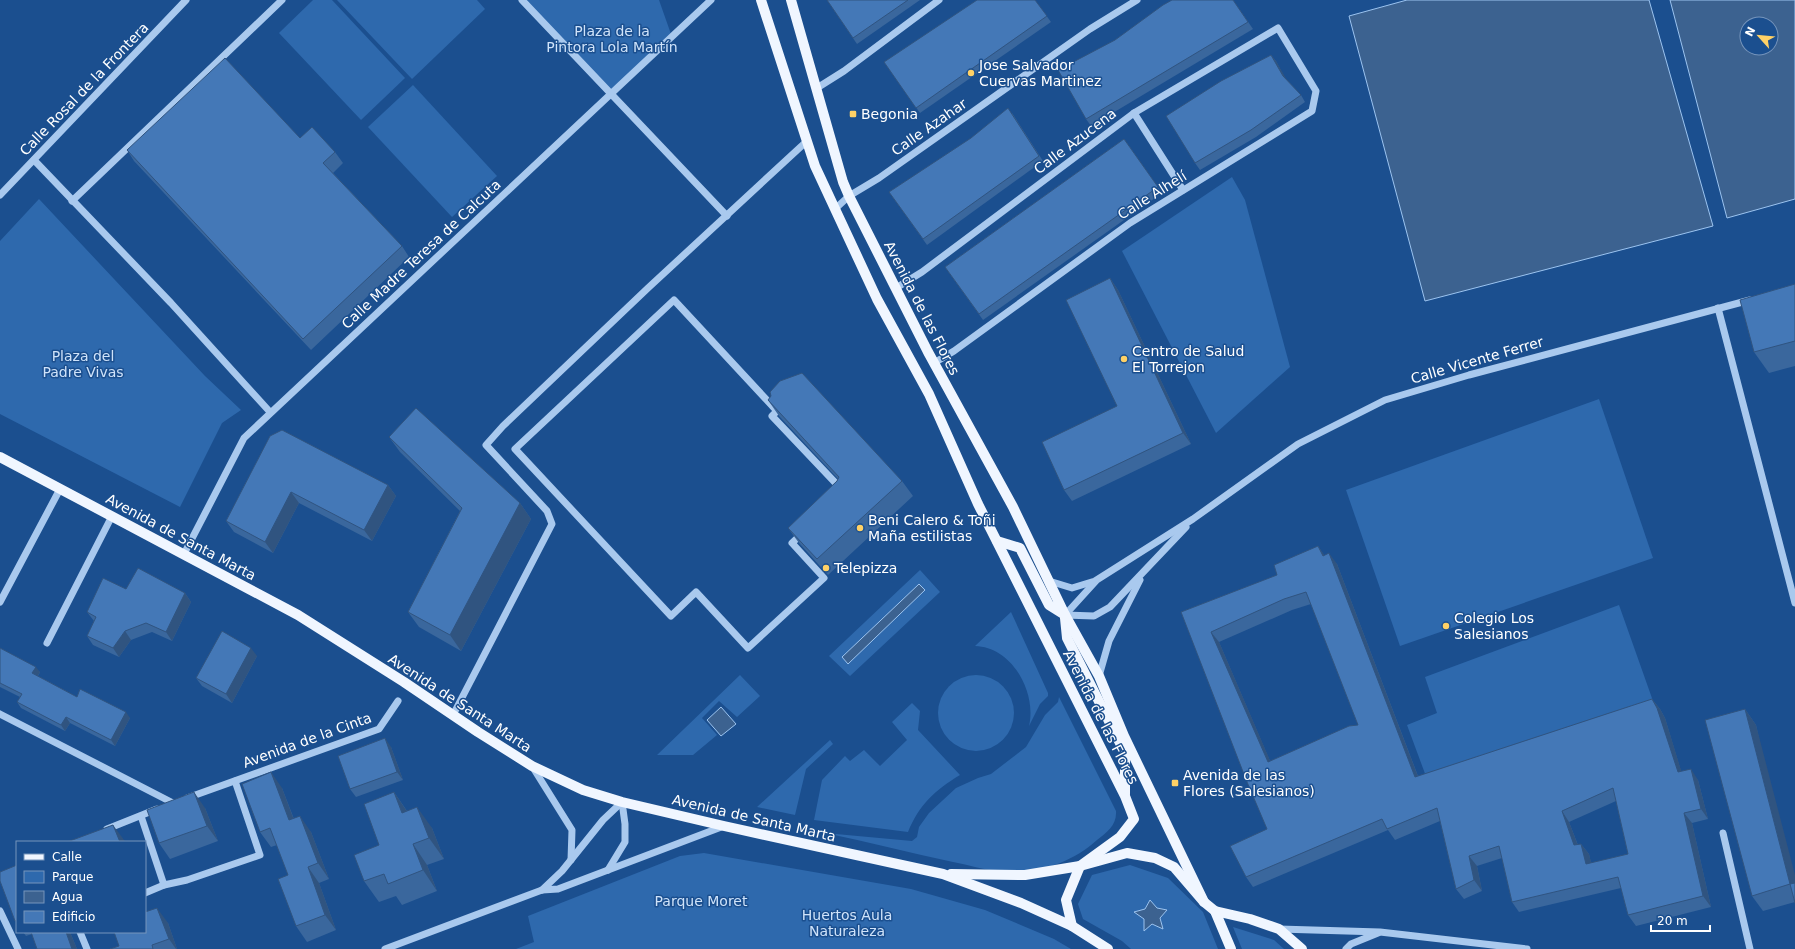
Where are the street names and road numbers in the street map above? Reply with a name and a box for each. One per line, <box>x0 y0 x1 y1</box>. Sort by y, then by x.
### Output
street label: Calle Rosal de la Frontera <box>16 19 152 159</box>
street label: Calle Azahar <box>888 95 970 159</box>
street label: Calle Azucena <box>1031 105 1119 177</box>
street label: Calle Alhelí <box>1115 167 1190 222</box>
street label: Calle Madre Teresa de Calcuta <box>338 176 504 332</box>
street label: Avenida de las Flores <box>881 238 963 378</box>
street label: Calle Vicente Ferrer <box>1409 333 1545 387</box>
street label: Avenida de Santa Marta <box>103 491 259 583</box>
street label: Avenida de las Flores <box>1060 647 1142 787</box>
street label: Avenida de Santa Marta <box>385 651 535 755</box>
street label: Avenida de la Cinta <box>240 709 374 771</box>
street label: Avenida de Santa Marta <box>671 791 837 845</box>

